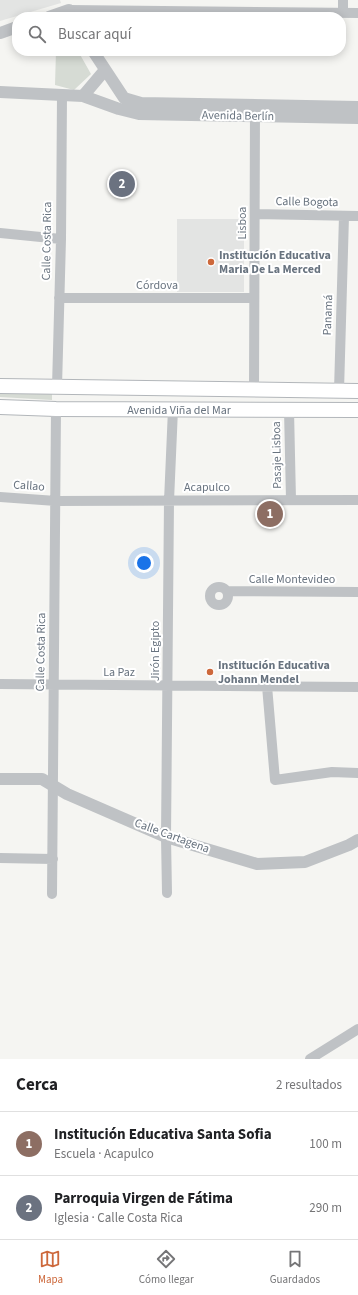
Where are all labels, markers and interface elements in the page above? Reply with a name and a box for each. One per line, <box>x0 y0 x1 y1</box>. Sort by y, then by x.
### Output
search box <box>12 12 346 56</box>
icon: search <box>26 23 48 45</box>
text: Buscar aquí <box>58 24 131 45</box>
street label: Avenida Berlín <box>202 107 274 125</box>
pin: 2 <box>109 169 135 199</box>
street label: Calle Bogota <box>275 193 339 211</box>
street label: Calle Costa Rica <box>38 201 56 281</box>
street label: Lisboa <box>234 207 251 239</box>
place label: Institución Educativa Maria De La Merced <box>219 247 331 278</box>
marker: Institución Educativa Maria De La Merced <box>206 257 216 267</box>
street label: Córdova <box>136 277 178 294</box>
street label: Panamá <box>319 294 337 336</box>
street label: Avenida Viña del Mar <box>127 402 232 419</box>
street label: Pasaje Lisboa <box>268 421 286 489</box>
street label: Callao <box>13 476 45 496</box>
street label: Acapulco <box>184 479 230 496</box>
pin: 1 <box>257 499 283 529</box>
your location <box>134 553 154 573</box>
street label: Calle Montevideo <box>249 571 335 588</box>
street label: Calle Costa Rica <box>32 612 50 692</box>
street label: Jirón Egipto <box>147 621 164 681</box>
place label: Institución Educativa Johann Mendel <box>218 657 330 688</box>
street label: La Paz <box>103 664 135 681</box>
marker: Institución Educativa Johann Mendel <box>205 667 215 677</box>
street label: Calle Cartagena <box>132 815 212 857</box>
text: Cerca <box>16 1073 58 1097</box>
text: 2 resultados <box>276 1076 342 1094</box>
text: Institución Educativa Santa Sofia <box>54 1124 272 1145</box>
text: 1 <box>26 1135 32 1153</box>
text: 100 m <box>309 1135 342 1153</box>
text: Escuela · Acapulco <box>54 1145 154 1163</box>
text: Parroquia Virgen de Fátima <box>54 1188 233 1209</box>
text: 2 <box>26 1199 32 1217</box>
text: 290 m <box>309 1199 342 1217</box>
text: Iglesia · Calle Costa Rica <box>54 1209 183 1227</box>
tab: Mapa <box>38 1248 63 1287</box>
tab: Cómo llegar <box>139 1248 194 1287</box>
tab: Guardados <box>270 1248 320 1287</box>

